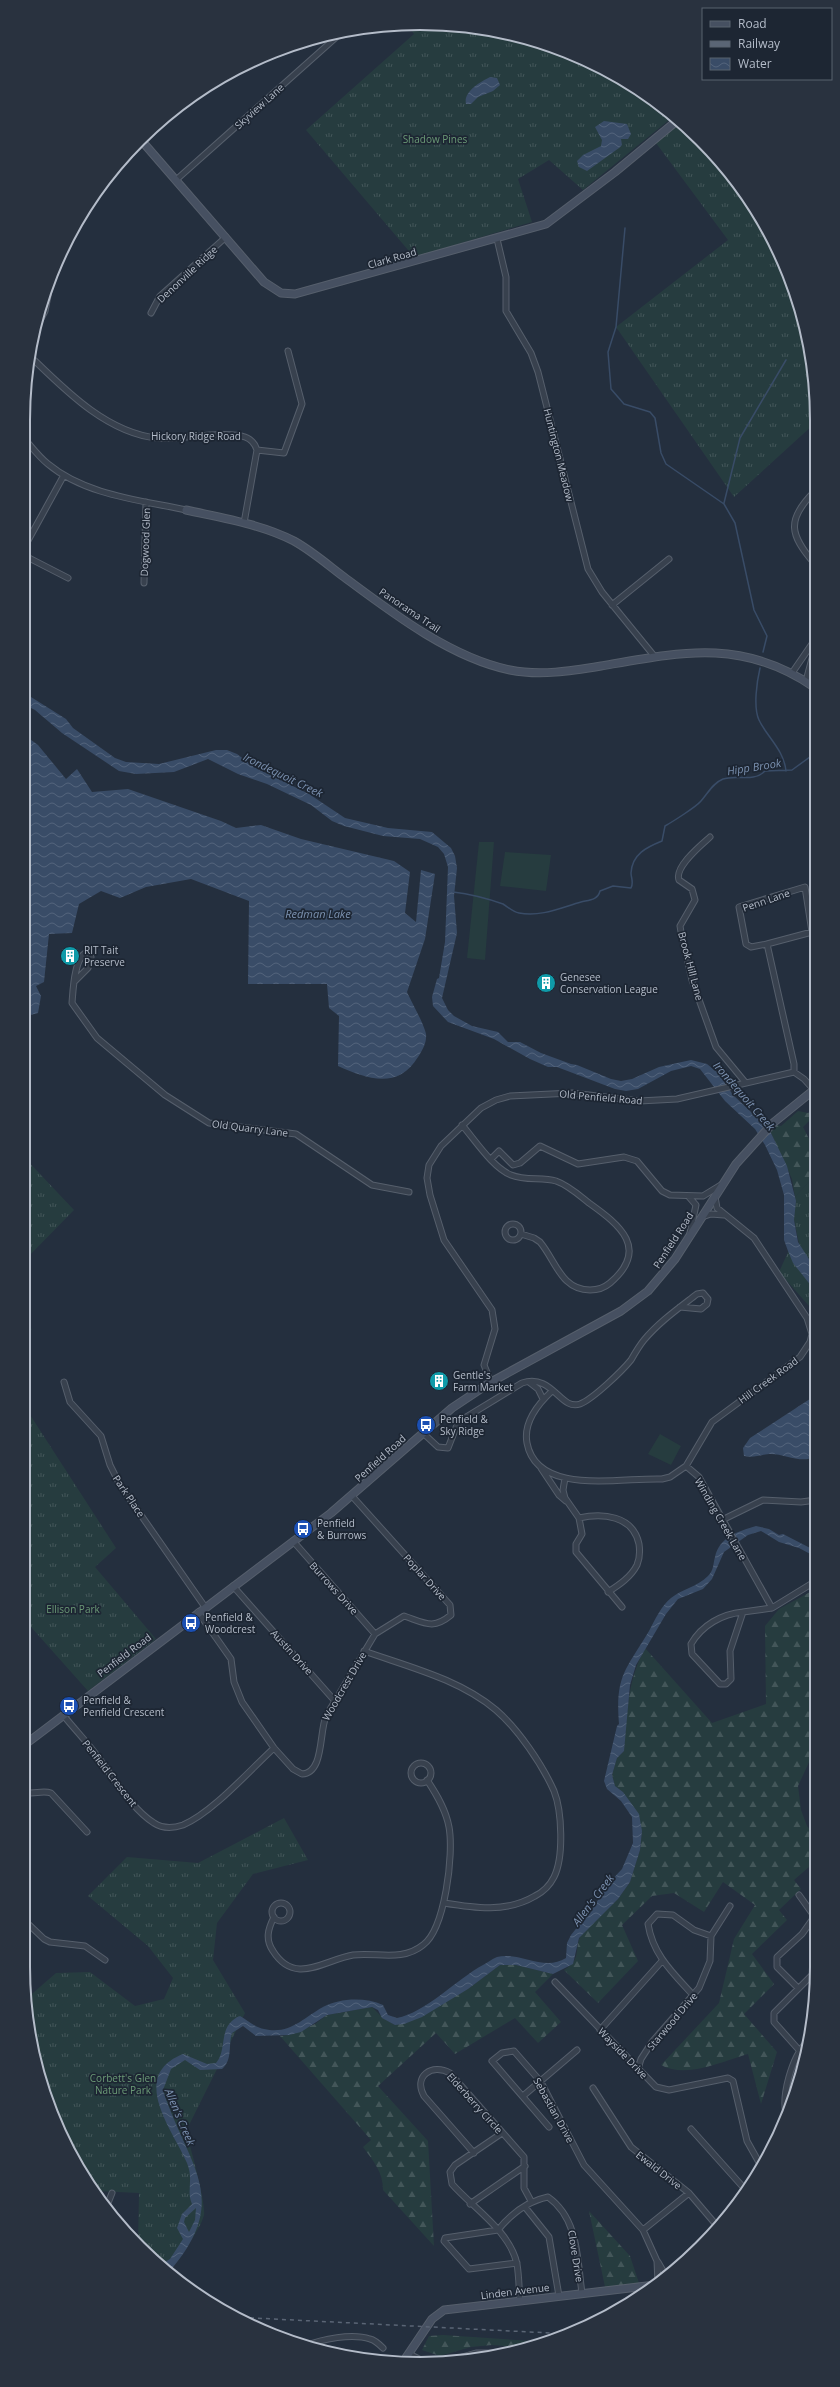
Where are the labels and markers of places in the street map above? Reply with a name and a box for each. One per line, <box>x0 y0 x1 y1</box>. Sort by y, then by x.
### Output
place label: RIT Tait Preserve <box>84 943 125 969</box>
building icon: RIT Tait Preserve <box>59 945 81 967</box>
place label: Genesee Conservation League <box>560 970 658 996</box>
building icon: Genesee Conservation League <box>535 972 557 994</box>
place label: Gentle's Farm Market <box>453 1368 513 1394</box>
building icon: Gentle's Farm Market <box>428 1370 450 1392</box>
place label: Penfield & Sky Ridge <box>440 1412 489 1438</box>
bus stop icon: Penfield & Sky Ridge <box>415 1414 437 1436</box>
place label: Penfield & Burrows <box>317 1516 366 1542</box>
bus stop icon: Penfield & Burrows <box>292 1518 314 1540</box>
place label: Penfield & Woodcrest <box>205 1610 256 1636</box>
bus stop icon: Penfield & Woodcrest <box>180 1612 202 1634</box>
place label: Penfield & Penfield Crescent <box>83 1693 165 1719</box>
bus stop icon: Penfield & Penfield Crescent <box>58 1695 80 1717</box>

